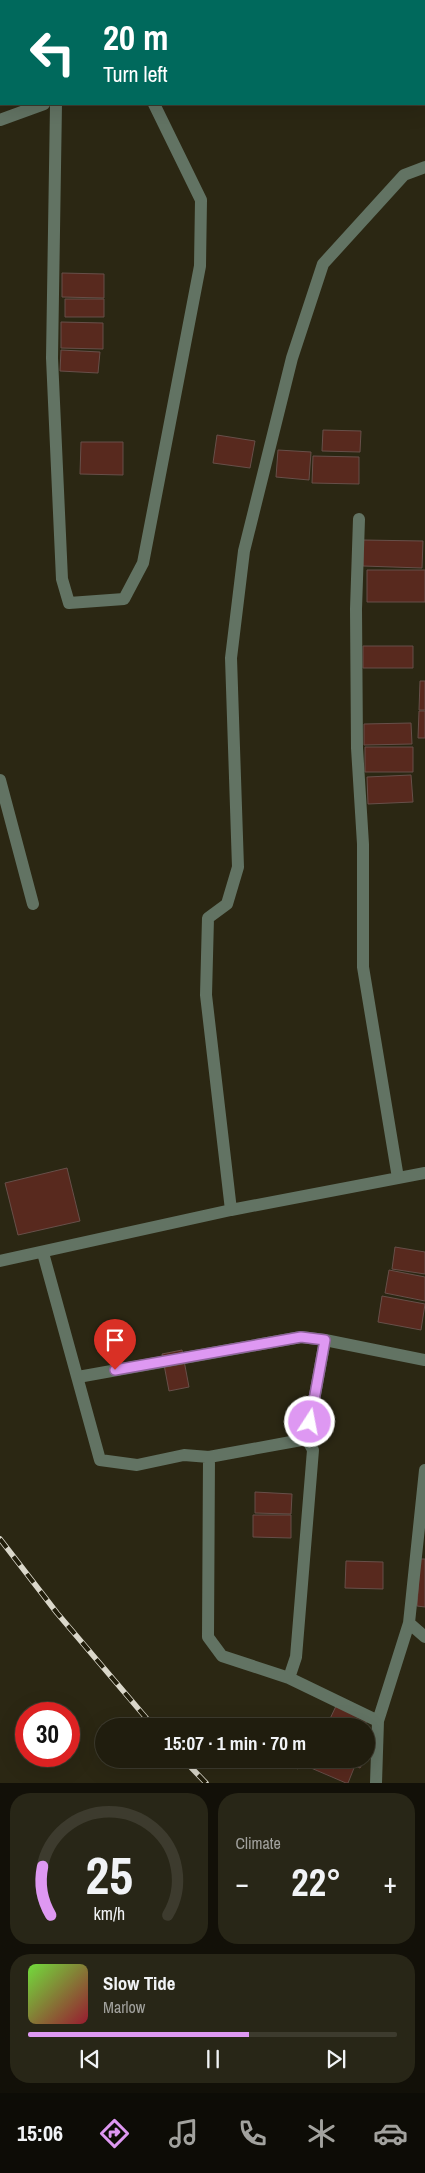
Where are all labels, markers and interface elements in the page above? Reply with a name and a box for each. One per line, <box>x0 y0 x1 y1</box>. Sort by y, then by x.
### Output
text: 20 m <box>103 14 168 61</box>
icon: left <box>20 20 85 85</box>
text: Turn left <box>103 59 168 89</box>
pin <box>94 1319 136 1370</box>
icon: arrive <box>101 1326 129 1354</box>
position arrow <box>283 1395 335 1447</box>
speed limit sign: 30 <box>15 1702 80 1767</box>
text: 15:07 · 1 min · 70 m <box>164 1730 306 1756</box>
text: Climate <box>236 1832 281 1854</box>
text: 25 <box>85 1840 132 1910</box>
text: 22° <box>291 1857 341 1908</box>
text: − <box>236 1864 249 1902</box>
text: + <box>384 1864 397 1902</box>
text: km/h <box>93 1902 125 1926</box>
text: Slow Tide <box>103 1970 175 1996</box>
text: Marlow <box>103 1996 145 2018</box>
icon: previous <box>76 2045 104 2073</box>
icon: pause <box>199 2045 227 2073</box>
icon: next <box>322 2045 350 2073</box>
icon: directions <box>97 2116 132 2151</box>
icon: music <box>166 2116 201 2151</box>
icon: phone <box>235 2116 270 2151</box>
icon: climate <box>304 2116 339 2151</box>
icon: car <box>373 2116 408 2151</box>
text: 15:06 <box>17 2118 63 2148</box>

